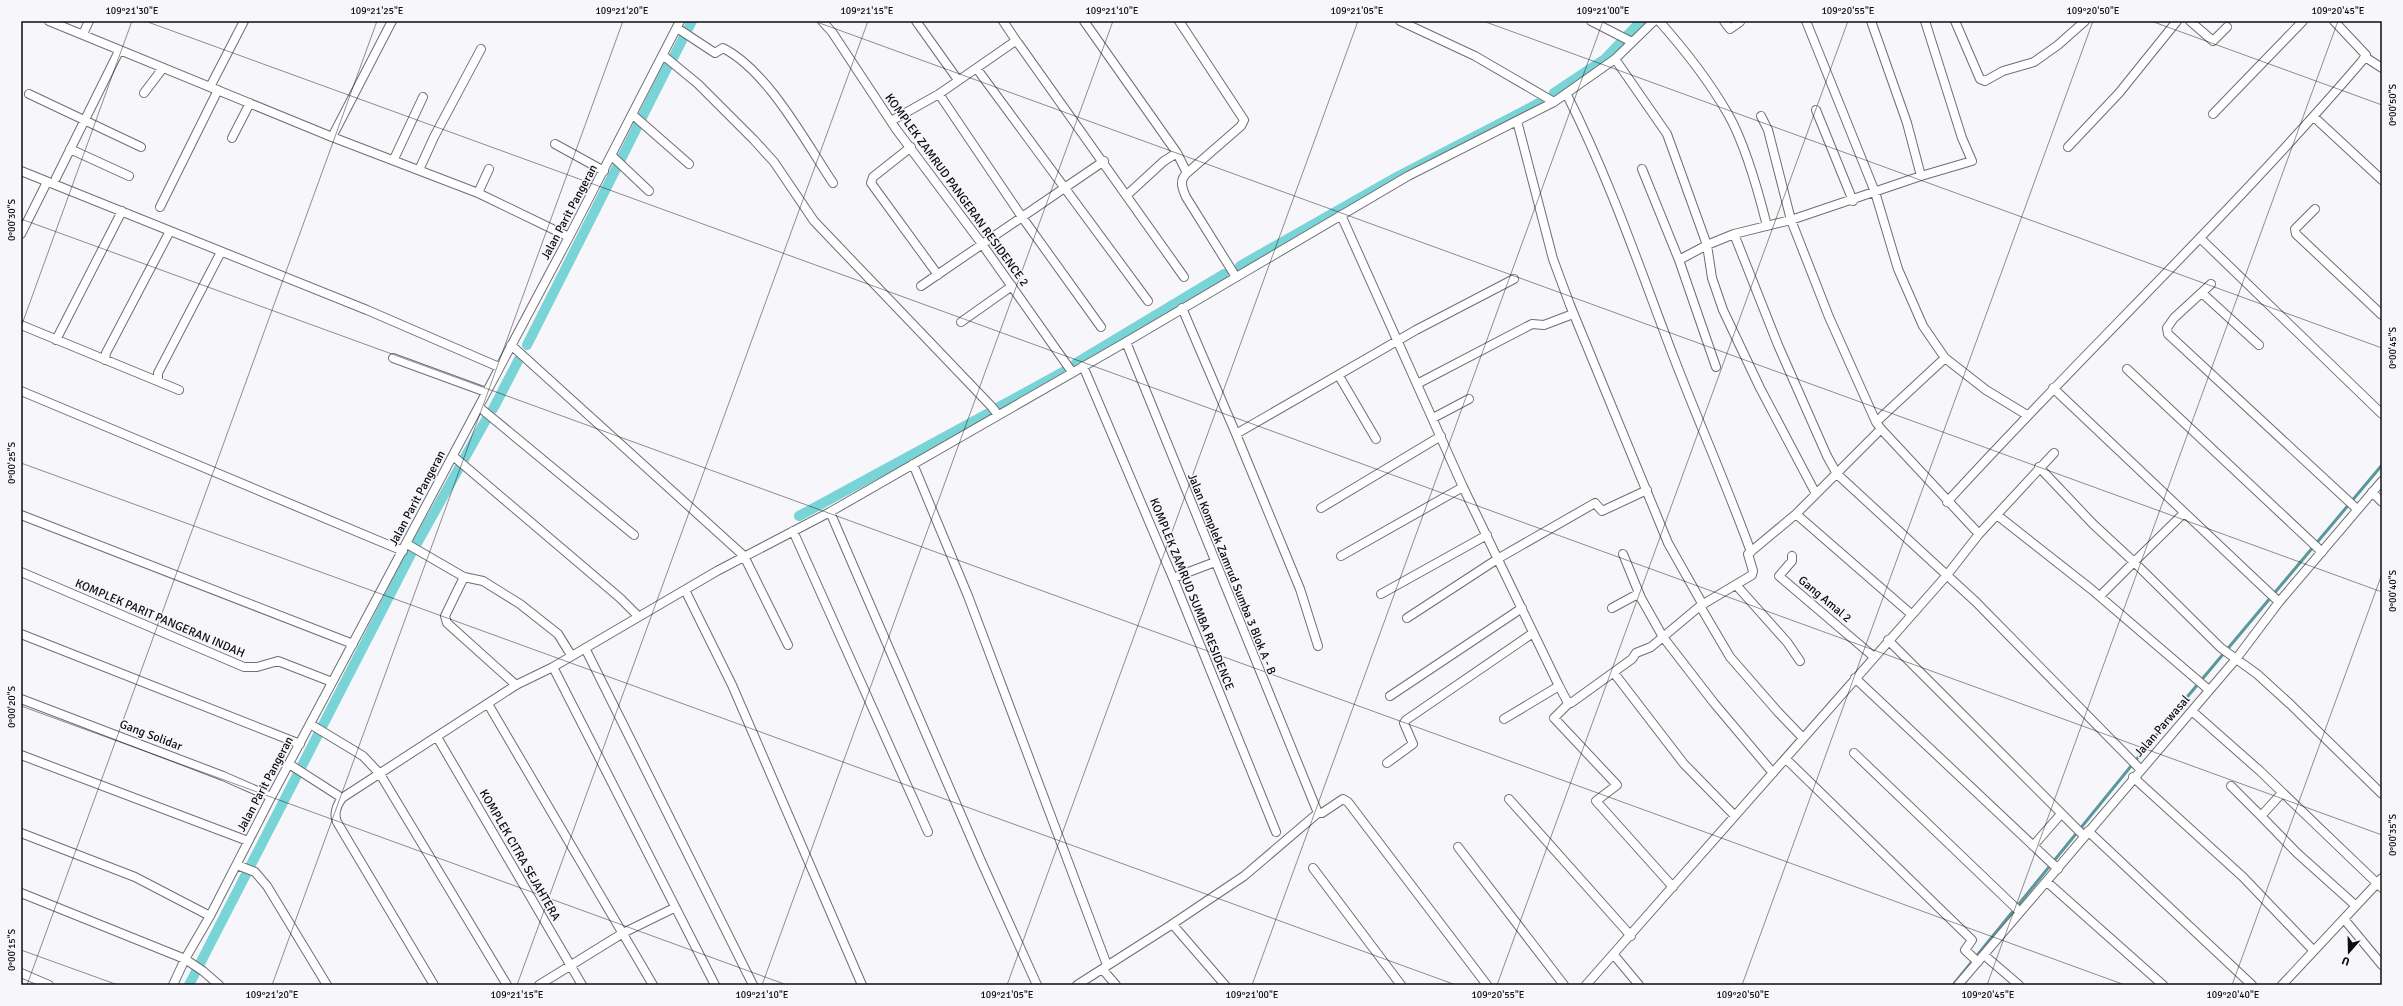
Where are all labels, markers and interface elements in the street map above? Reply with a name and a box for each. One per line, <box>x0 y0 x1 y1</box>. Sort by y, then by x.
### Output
text: 109°21'30"E <box>105 5 159 17</box>
text: 109°21'25"E <box>350 5 404 17</box>
text: 109°21'20"E <box>595 5 649 17</box>
text: 109°21'15"E <box>840 5 894 17</box>
text: 109°21'10"E <box>1085 5 1139 17</box>
text: 109°21'05"E <box>1330 5 1384 17</box>
text: 109°21'00"E <box>1576 5 1630 17</box>
text: 109°20'55"E <box>1821 5 1875 17</box>
text: 109°20'50"E <box>2066 5 2120 17</box>
text: 109°20'45"E <box>2311 5 2365 17</box>
text: 0°00'50"S <box>2387 83 2399 126</box>
street label: KOMPLEK ZAMRUD PANGERAN RESIDENCE 2 <box>881 91 1032 290</box>
street label: Jalan Parit Pangeran <box>538 162 601 262</box>
text: 0°00'30"S <box>6 198 18 241</box>
text: 0°00'45"S <box>2387 326 2399 369</box>
text: 0°00'25"S <box>6 441 18 484</box>
street label: Jalan Parit Pangeran <box>386 448 449 548</box>
street label: Jalan Komplek Zamrud Sumba 3 Blok A - B <box>1184 471 1279 677</box>
street label: KOMPLEK ZAMRUD SUMBA RESIDENCE <box>1146 496 1237 693</box>
text: 0°00'40"S <box>2387 569 2399 612</box>
street label: Gang Amal 2 <box>1795 573 1854 626</box>
street label: KOMPLEK PARIT PANGERAN INDAH <box>73 576 247 661</box>
text: 0°00'20"S <box>6 685 18 728</box>
street label: Jalan Parwasal <box>2132 692 2194 760</box>
street label: Gang Solidar <box>117 717 185 754</box>
street label: Jalan Parit Pangeran <box>234 734 297 834</box>
street label: KOMPLEK CITRA SEJAHTERA <box>476 787 564 924</box>
text: 0°00'35"S <box>2387 813 2399 856</box>
text: 0°00'15"S <box>6 928 18 971</box>
north arrow <box>2329 932 2369 972</box>
text: U <box>2340 954 2351 968</box>
text: 109°21'20"E <box>245 989 299 1001</box>
text: 109°21'15"E <box>490 989 544 1001</box>
text: 109°21'10"E <box>735 989 789 1001</box>
text: 109°21'05"E <box>980 989 1034 1001</box>
text: 109°21'00"E <box>1225 989 1279 1001</box>
text: 109°20'55"E <box>1471 989 1525 1001</box>
text: 109°20'50"E <box>1716 989 1770 1001</box>
text: 109°20'45"E <box>1961 989 2015 1001</box>
text: 109°20'40"E <box>2206 989 2260 1001</box>

